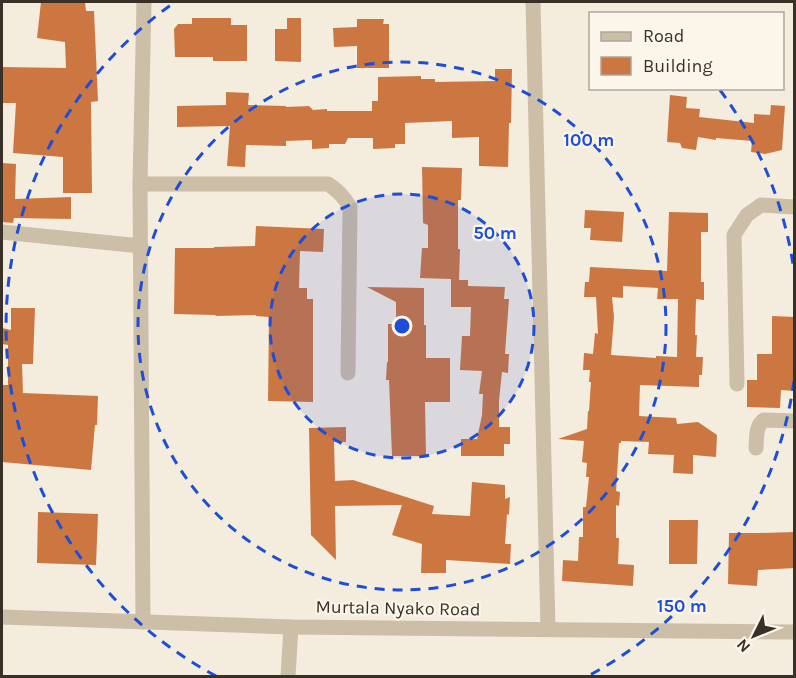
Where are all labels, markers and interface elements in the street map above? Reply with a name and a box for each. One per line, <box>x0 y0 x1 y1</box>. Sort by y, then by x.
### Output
legend <box>589 12 784 90</box>
text: Road <box>643 25 684 47</box>
text: Building <box>643 55 713 77</box>
text: 100 m <box>564 129 614 151</box>
text: 50 m <box>473 222 517 244</box>
centre of rings <box>392 316 412 336</box>
text: 150 m <box>657 595 707 617</box>
street label: Murtala Nyako Road <box>315 596 481 620</box>
north arrow <box>724 606 784 666</box>
text: N <box>733 635 754 657</box>

